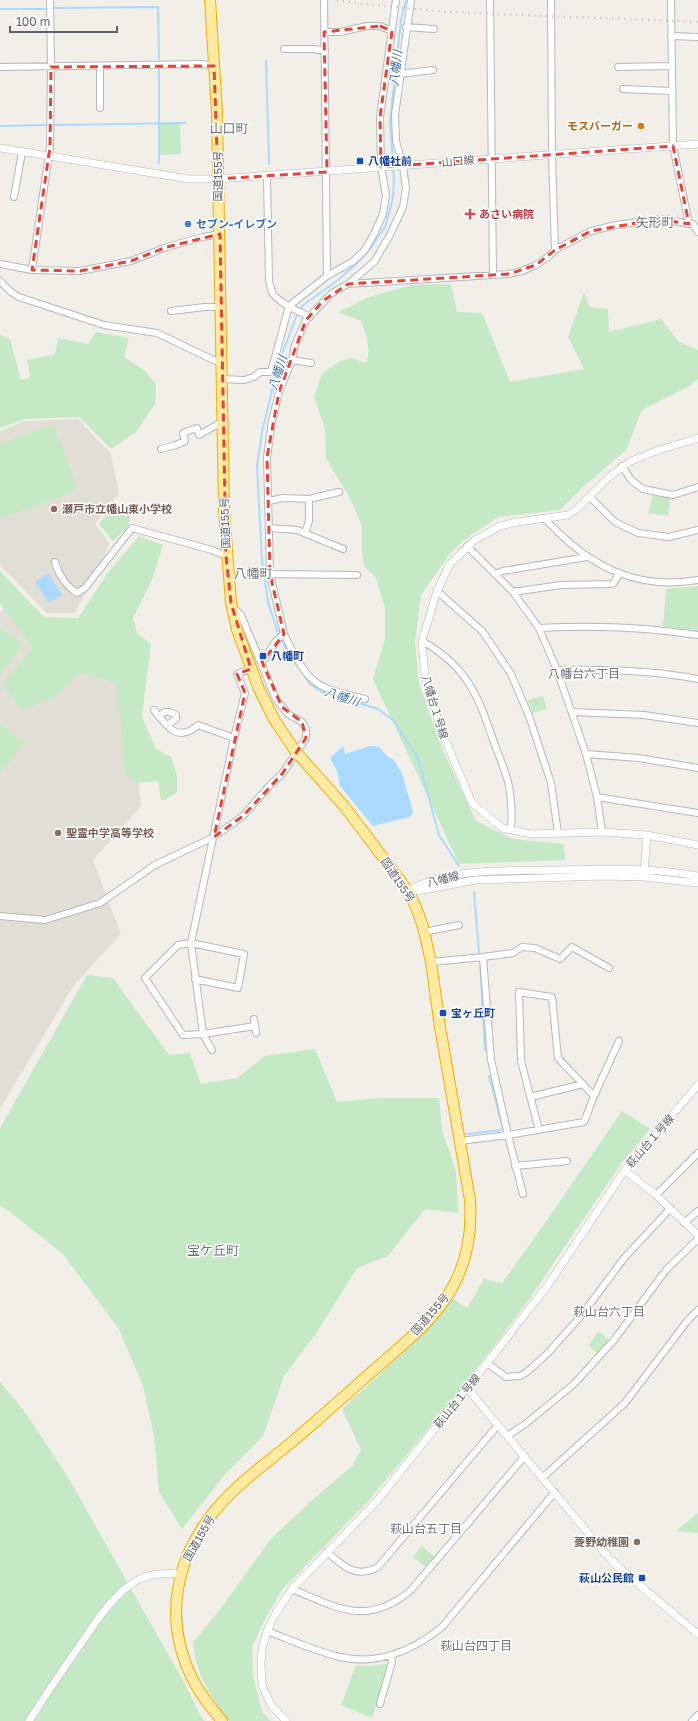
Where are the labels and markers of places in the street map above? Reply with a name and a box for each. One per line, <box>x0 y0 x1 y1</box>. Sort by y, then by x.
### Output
place label: モスバーガー <box>567 119 633 132</box>
marker: モスバーガー <box>636 121 646 131</box>
place label: 八幡社前 <box>368 154 412 167</box>
marker: 八幡社前 <box>355 156 365 166</box>
place label: あさい病院 <box>479 207 534 220</box>
marker: あさい病院 <box>464 208 476 220</box>
place label: セブン-イレブン <box>196 217 277 230</box>
marker: セブン-イレブン <box>183 219 193 229</box>
place label: 瀬戸市立幡山東小学校 <box>62 502 172 515</box>
marker: 瀬戸市立幡山東小学校 <box>49 504 59 514</box>
place label: 八幡町 <box>271 649 304 662</box>
marker: 八幡町 <box>258 651 268 661</box>
place label: 聖霊中学高等学校 <box>66 826 154 839</box>
marker: 聖霊中学高等学校 <box>53 828 63 838</box>
place label: 宝ヶ丘町 <box>451 1006 495 1019</box>
marker: 宝ヶ丘町 <box>438 1008 448 1018</box>
place label: 菱野幼稚園 <box>574 1535 629 1548</box>
marker: 菱野幼稚園 <box>632 1537 642 1547</box>
place label: 萩山公民館 <box>579 1571 634 1584</box>
marker: 萩山公民館 <box>637 1573 647 1583</box>

